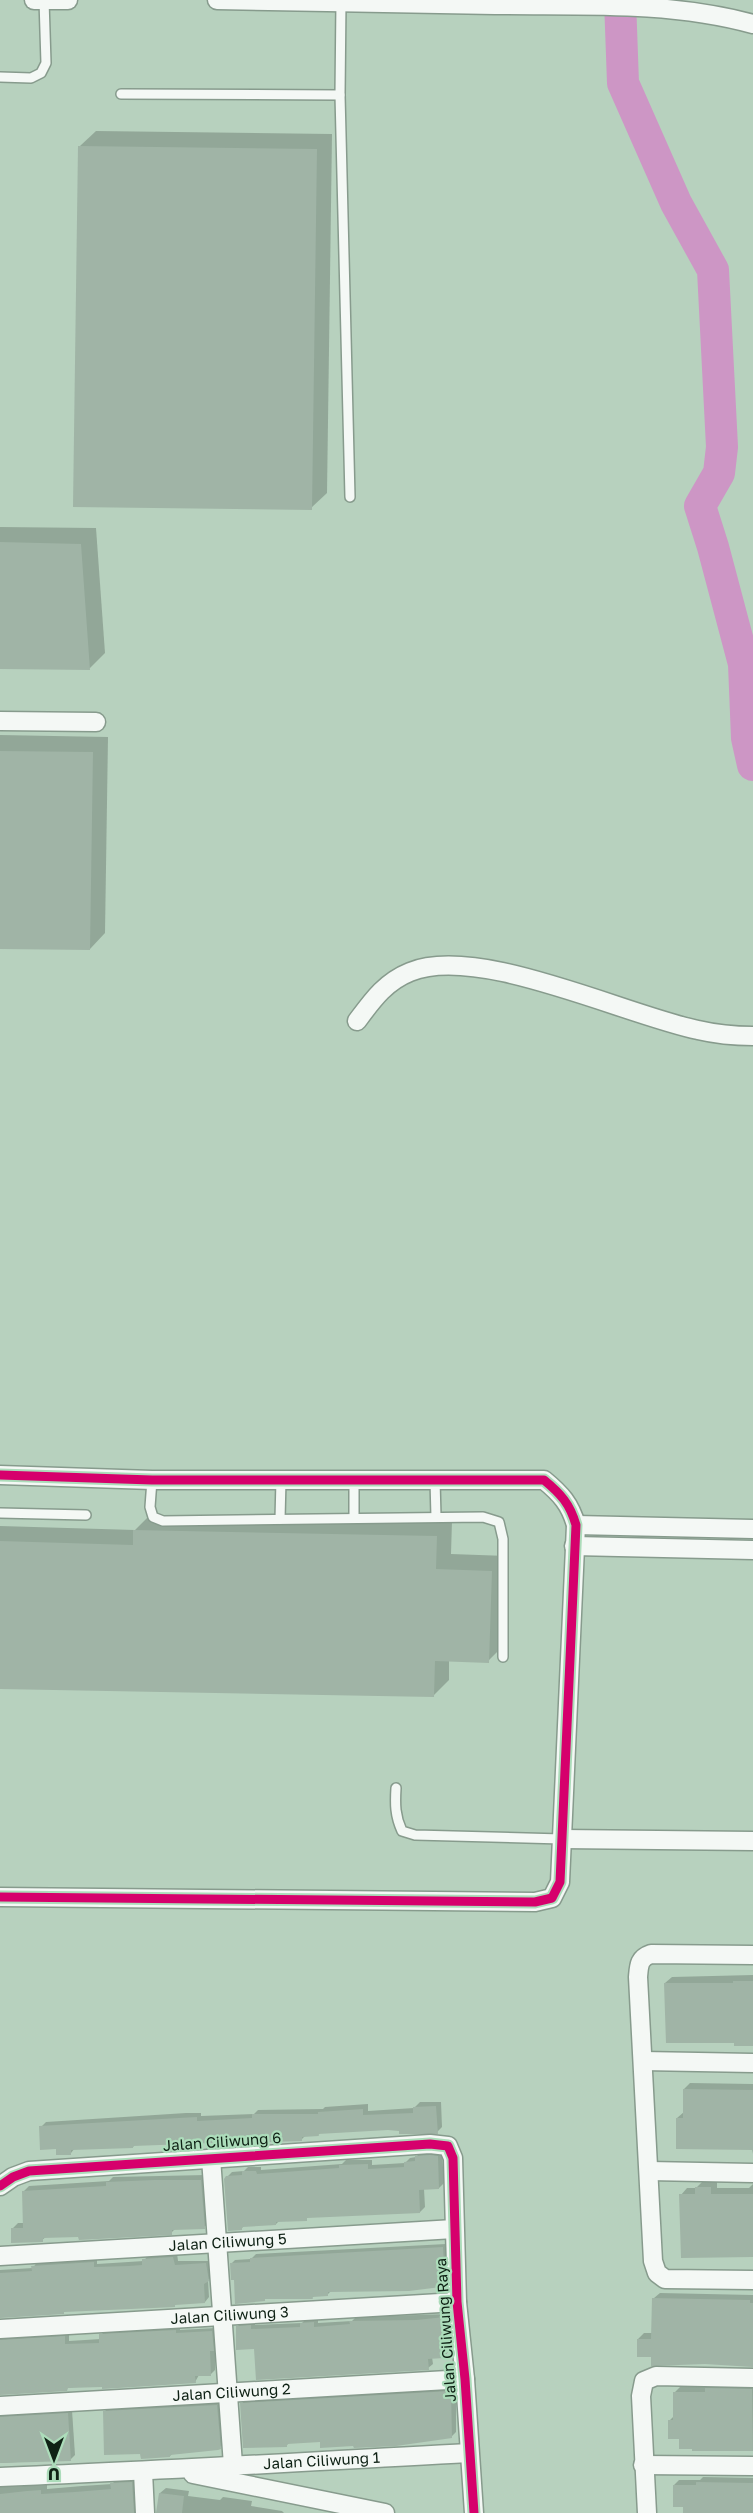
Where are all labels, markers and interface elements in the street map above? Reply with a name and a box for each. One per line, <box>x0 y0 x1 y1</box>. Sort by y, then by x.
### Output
street label: Jalan Ciliwung 6 <box>162 2128 282 2154</box>
street label: Jalan Ciliwung 5 <box>168 2229 287 2254</box>
street label: Jalan Ciliwung Raya <box>431 2258 459 2403</box>
street label: Jalan Ciliwung 3 <box>170 2302 289 2327</box>
street label: Jalan Ciliwung 2 <box>172 2379 291 2404</box>
north arrow <box>24 2429 84 2489</box>
street label: Jalan Ciliwung 1 <box>263 2448 380 2472</box>
text: U <box>48 2464 60 2484</box>

